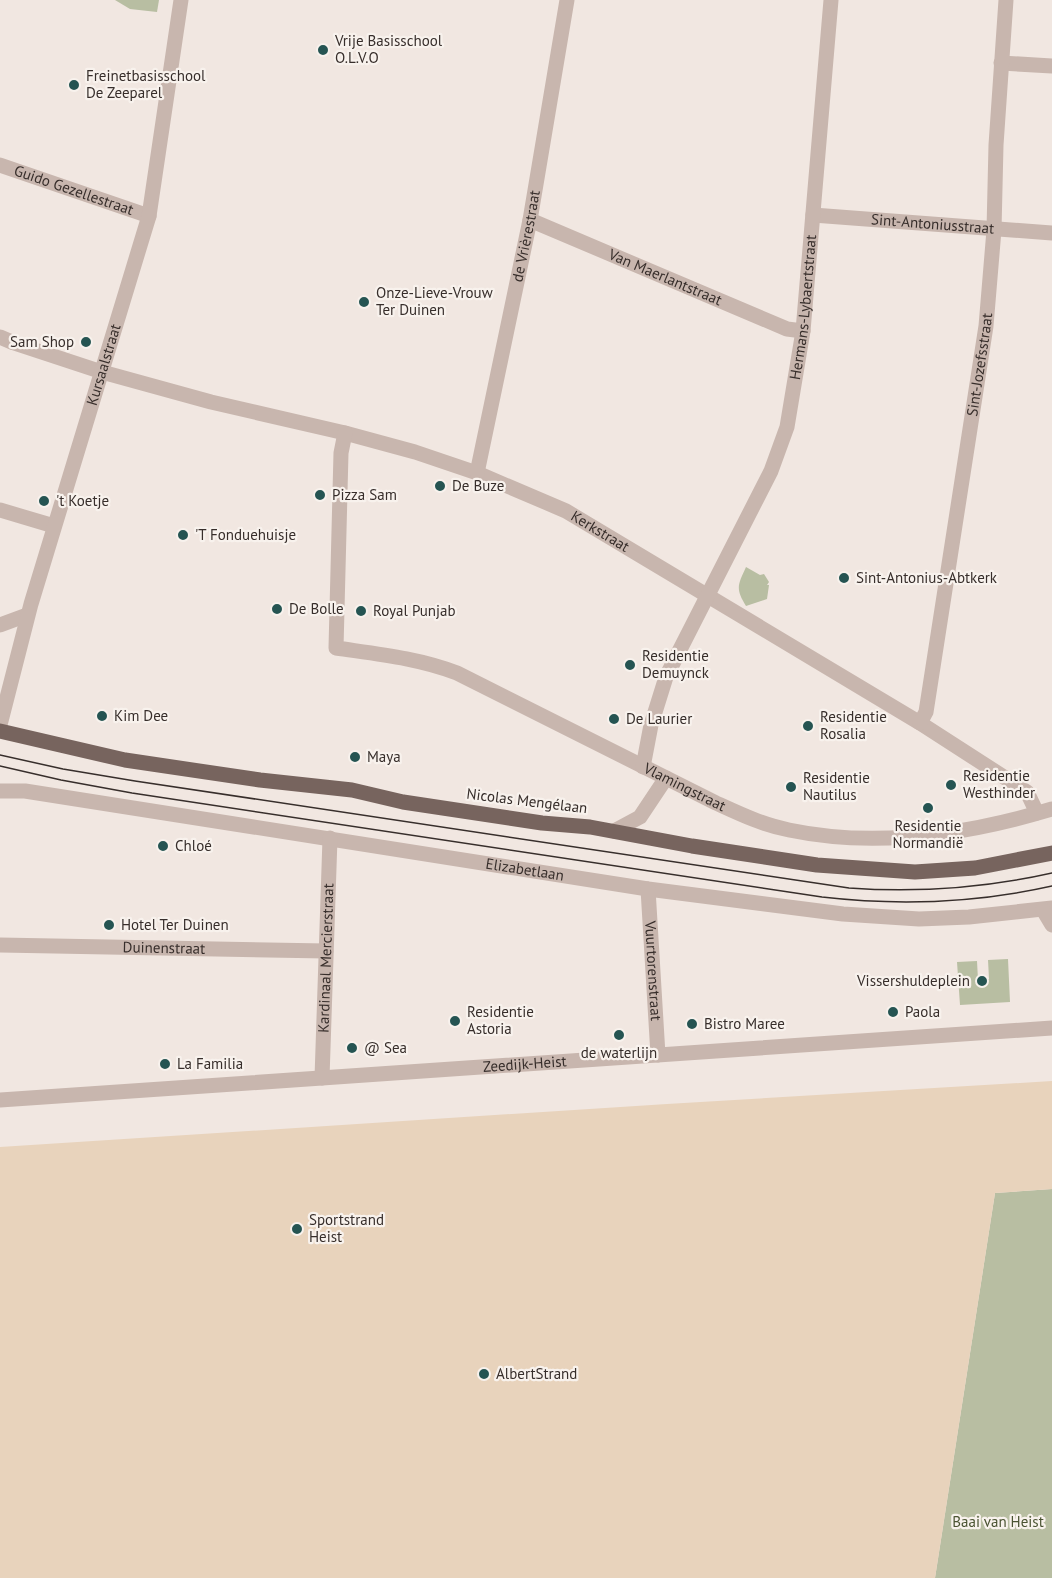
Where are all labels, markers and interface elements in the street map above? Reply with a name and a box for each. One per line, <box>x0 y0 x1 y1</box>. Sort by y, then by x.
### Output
place label: Vrije Basisschool O.L.V.O <box>334 31 443 67</box>
marker: Vrije Basisschool O.L.V.O <box>316 43 330 57</box>
place label: Freinetbasisschool De Zeeparel <box>86 66 206 102</box>
marker: Freinetbasisschool De Zeeparel <box>67 78 81 92</box>
street label: Guido Gezellestraat <box>12 161 136 219</box>
street label: de Vrièrestraat <box>507 189 544 284</box>
street label: Sint-Antoniusstraat <box>870 209 995 238</box>
street label: Hermans-Lybaertstraat <box>785 234 820 381</box>
street label: Van Maerlantstraat <box>605 244 725 309</box>
place label: Onze-Lieve-Vrouw Ter Duinen <box>376 283 493 319</box>
marker: Onze-Lieve-Vrouw Ter Duinen <box>357 295 371 309</box>
street label: Sint-Jozefsstraat <box>962 312 996 418</box>
street label: Kursaalstraat <box>82 322 125 408</box>
place label: Sam Shop <box>10 332 74 351</box>
marker: Sam Shop <box>79 335 93 349</box>
place label: De Buze <box>452 476 504 495</box>
marker: De Buze <box>433 479 447 493</box>
place label: Pizza Sam <box>332 485 397 504</box>
marker: Pizza Sam <box>313 488 327 502</box>
place label: 't Koetje <box>56 491 109 510</box>
marker: 't Koetje <box>37 494 51 508</box>
street label: Kerkstraat <box>568 506 633 556</box>
place label: 'T Fonduehuisje <box>195 525 296 544</box>
marker: 'T Fonduehuisje <box>176 528 190 542</box>
place label: Sint-Antonius-Abtkerk <box>856 568 998 587</box>
marker: Sint-Antonius-Abtkerk <box>837 571 851 585</box>
place label: De Bolle <box>289 599 344 618</box>
place label: Royal Punjab <box>373 601 456 620</box>
marker: De Bolle <box>270 602 284 616</box>
marker: Royal Punjab <box>354 604 368 618</box>
place label: Residentie Demuynck <box>642 646 710 682</box>
marker: Residentie Demuynck <box>623 658 637 672</box>
place label: Kim Dee <box>114 706 168 725</box>
place label: Residentie Rosalia <box>820 707 887 743</box>
marker: Kim Dee <box>95 709 109 723</box>
place label: De Laurier <box>626 709 692 728</box>
marker: De Laurier <box>607 712 621 726</box>
marker: Residentie Rosalia <box>801 719 815 733</box>
place label: Maya <box>367 747 401 766</box>
marker: Maya <box>348 750 362 764</box>
street label: Vlamingstraat <box>640 758 729 815</box>
place label: Residentie Westhinder <box>963 766 1035 802</box>
place label: Residentie Nautilus <box>803 768 870 804</box>
marker: Residentie Westhinder <box>944 778 958 792</box>
marker: Residentie Nautilus <box>784 780 798 794</box>
street label: Nicolas Mengélaan <box>466 784 589 817</box>
marker: Residentie Normandië <box>921 801 935 815</box>
place label: Residentie Normandië <box>893 816 963 852</box>
place label: Chloé <box>175 836 212 855</box>
marker: Chloé <box>156 839 170 853</box>
street label: Elizabetlaan <box>484 854 565 885</box>
street label: Kardinaal Mercierstraat <box>314 883 337 1033</box>
place label: Hotel Ter Duinen <box>121 915 229 934</box>
marker: Hotel Ter Duinen <box>102 918 116 932</box>
street label: Vuurtorenstraat <box>641 919 666 1021</box>
street label: Duinenstraat <box>123 937 205 958</box>
place label: Vissershuldeplein <box>856 971 970 990</box>
marker: Vissershuldeplein <box>975 974 989 988</box>
place label: Residentie Astoria <box>467 1002 534 1038</box>
place label: Paola <box>905 1002 940 1021</box>
marker: Paola <box>886 1005 900 1019</box>
marker: Residentie Astoria <box>448 1014 462 1028</box>
place label: Bistro Maree <box>704 1014 785 1033</box>
marker: Bistro Maree <box>685 1017 699 1031</box>
marker: de waterlijn <box>612 1028 626 1042</box>
place label: @ Sea <box>364 1038 407 1057</box>
marker: @ Sea <box>345 1041 359 1055</box>
place label: de waterlijn <box>581 1043 657 1062</box>
street label: Zeedijk-Heist <box>482 1051 567 1076</box>
place label: La Familia <box>177 1054 243 1073</box>
marker: La Familia <box>158 1057 172 1071</box>
place label: Sportstrand Heist <box>309 1210 384 1246</box>
marker: Sportstrand Heist <box>290 1222 304 1236</box>
place label: AlbertStrand <box>496 1364 577 1383</box>
marker: AlbertStrand <box>477 1367 491 1381</box>
park label: Baai van Heist <box>952 1512 1044 1531</box>

